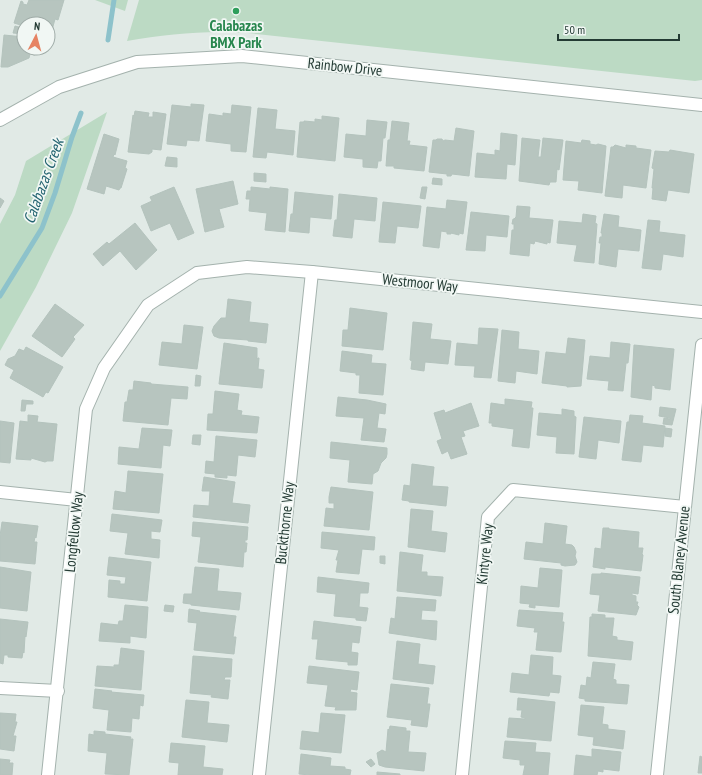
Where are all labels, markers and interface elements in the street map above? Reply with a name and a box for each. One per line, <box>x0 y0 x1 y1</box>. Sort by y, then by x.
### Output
marker: Calabazas BMX Park <box>231 6 241 16</box>
north arrow <box>16 16 56 56</box>
place label: Calabazas BMX Park <box>210 16 263 52</box>
scale bar <box>558 16 679 42</box>
text: N <box>33 19 41 33</box>
text: 50 m <box>564 22 585 37</box>
street label: Rainbow Drive <box>307 53 383 80</box>
water label: Calabazas Creek <box>18 134 68 226</box>
street label: Westmoor Way <box>381 269 459 296</box>
street label: Buckthorne Way <box>271 480 298 565</box>
street label: Longfellow Way <box>60 490 87 573</box>
street label: South Blaney Avenue <box>663 505 694 615</box>
street label: Kintyre Way <box>472 522 497 585</box>

